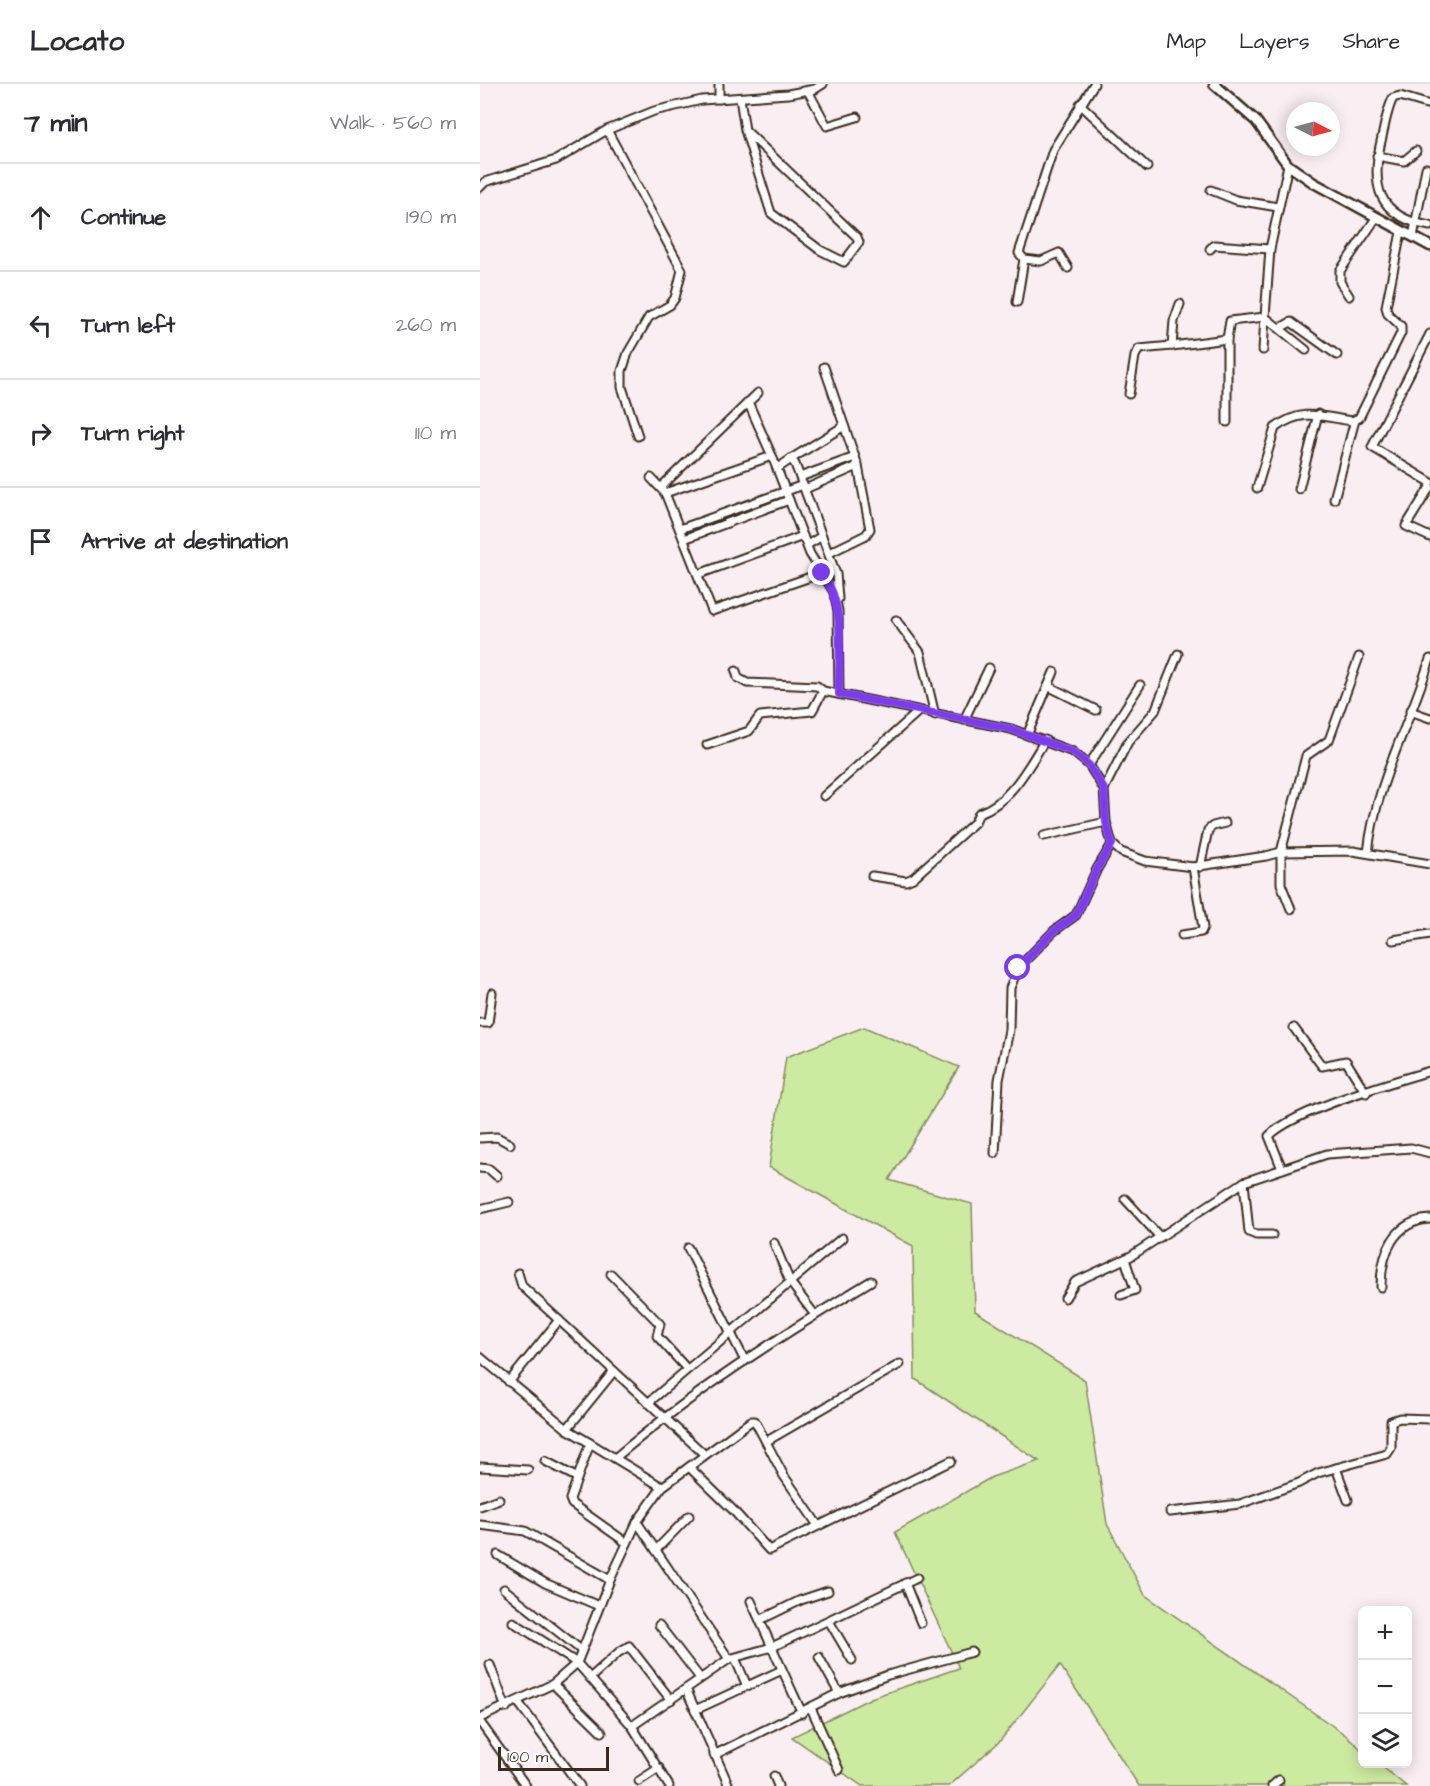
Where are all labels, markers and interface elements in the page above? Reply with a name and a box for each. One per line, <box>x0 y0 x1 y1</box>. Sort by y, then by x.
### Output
text: Locato <box>30 22 124 61</box>
text: Map <box>1166 27 1206 56</box>
text: Layers <box>1239 27 1309 56</box>
text: Share <box>1342 27 1400 56</box>
north arrow <box>1286 102 1340 156</box>
text: 7 min <box>24 105 88 141</box>
text: Walk · 560 m <box>330 109 456 137</box>
icon: ahead <box>24 201 57 234</box>
text: Continue <box>81 202 166 233</box>
text: 190 m <box>406 203 456 231</box>
icon: left <box>24 309 57 342</box>
text: Turn left <box>81 310 175 341</box>
text: 260 m <box>396 311 456 339</box>
icon: right <box>24 417 57 450</box>
text: Turn right <box>81 418 184 449</box>
text: 110 m <box>415 419 456 447</box>
icon: arrive <box>24 525 57 558</box>
text: Arrive at destination <box>81 526 288 557</box>
route end <box>808 559 834 585</box>
route start <box>1004 954 1030 980</box>
map controls <box>1358 1606 1412 1768</box>
button: + <box>1358 1606 1412 1660</box>
button: − <box>1358 1660 1412 1714</box>
button: layers <box>1358 1714 1412 1768</box>
scale bar <box>498 1744 609 1772</box>
text: 100 m <box>507 1746 548 1768</box>

